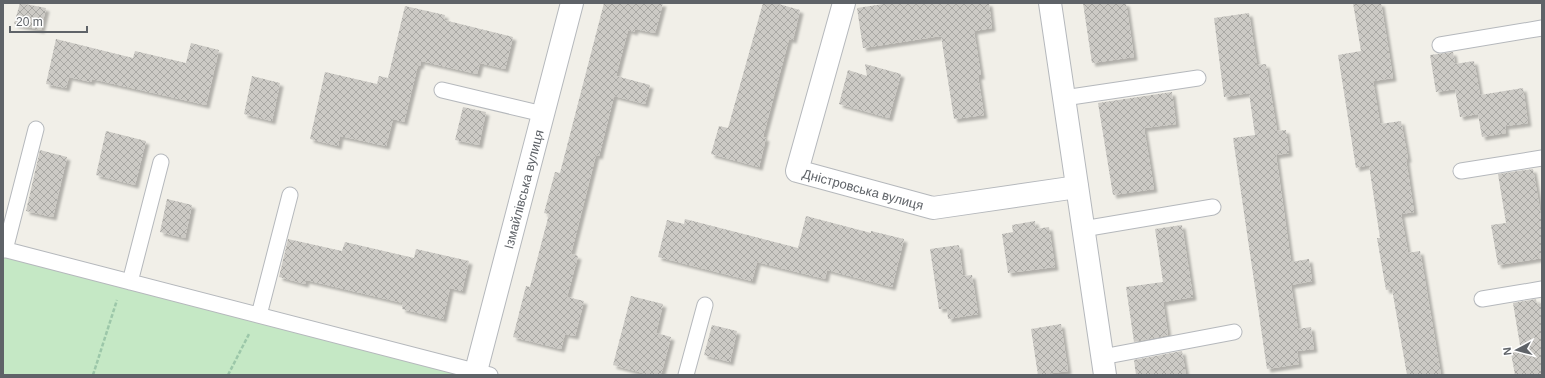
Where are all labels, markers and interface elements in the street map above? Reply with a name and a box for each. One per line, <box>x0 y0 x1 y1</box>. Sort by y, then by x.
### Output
scale bar <box>10 8 87 34</box>
text: 20 m <box>16 15 43 29</box>
street label: Ізмайлівська вулиця <box>501 128 546 250</box>
street label: Дністровська вулиця <box>801 165 925 213</box>
north arrow <box>1497 330 1537 370</box>
text: N <box>1501 346 1514 356</box>

